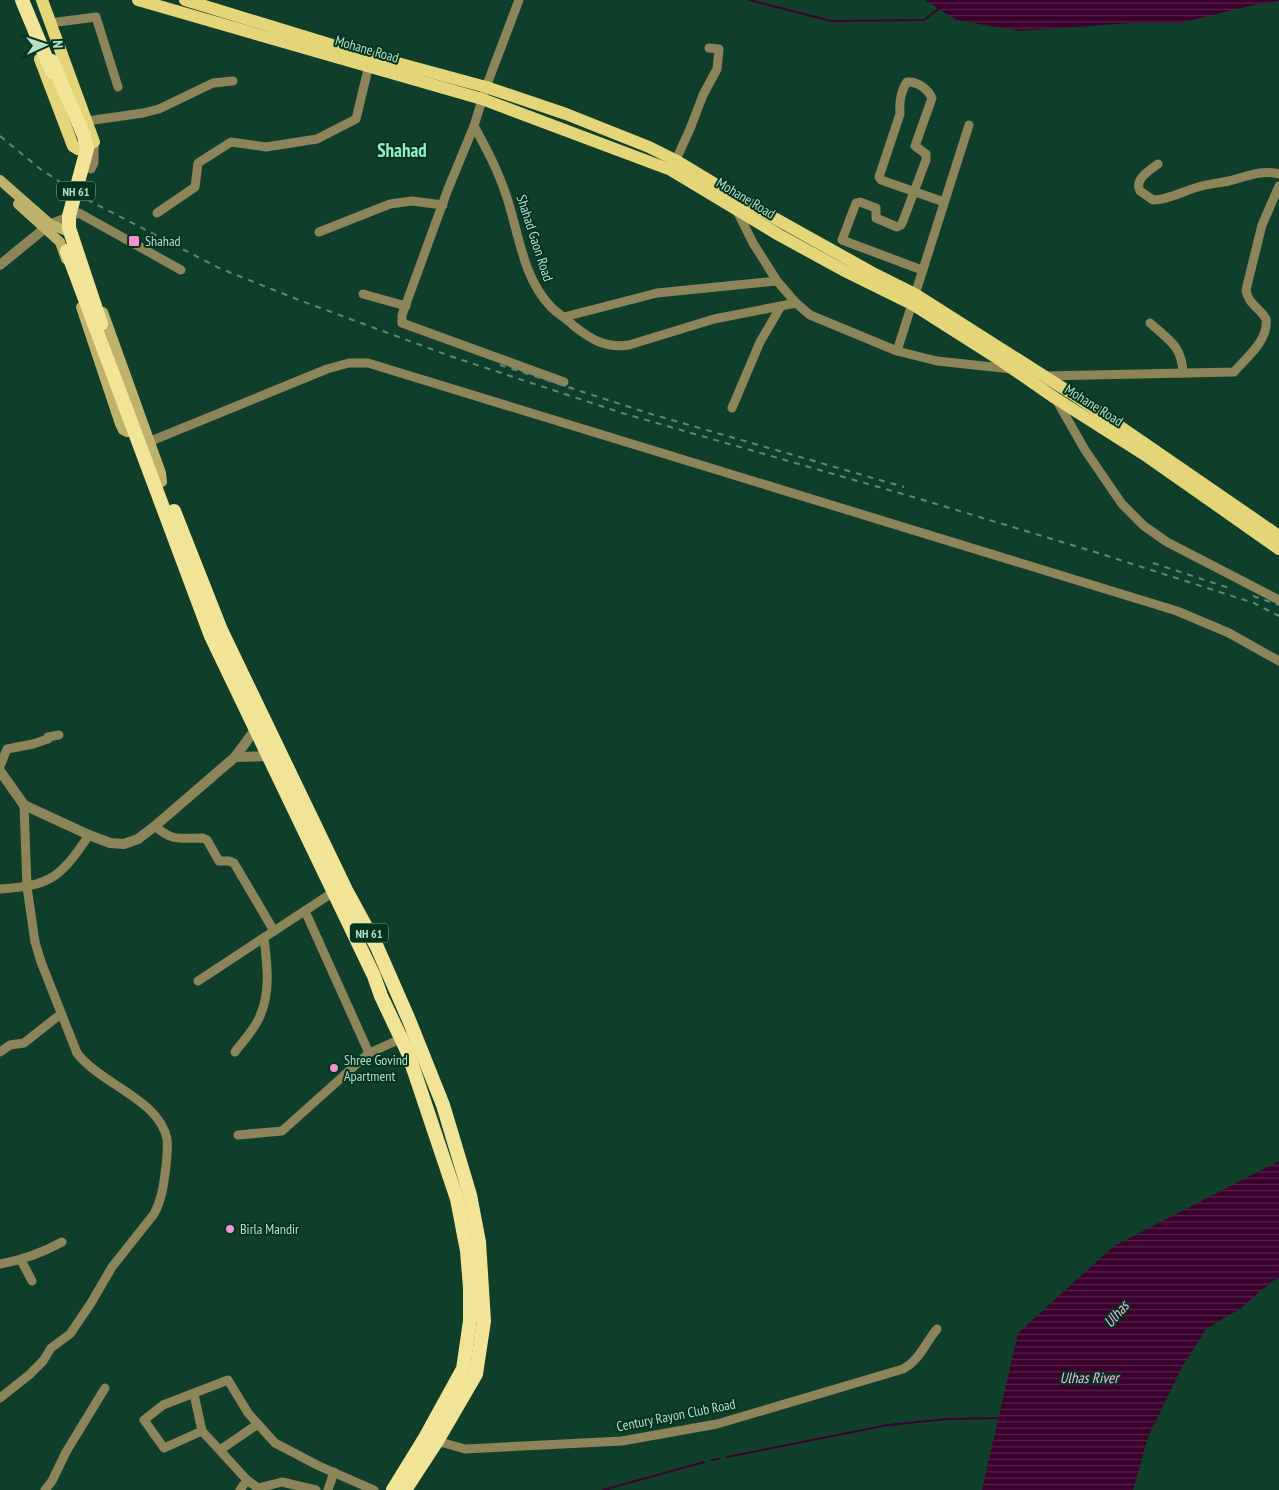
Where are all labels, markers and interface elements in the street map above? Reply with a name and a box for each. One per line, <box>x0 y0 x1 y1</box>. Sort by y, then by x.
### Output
north arrow <box>20 20 70 70</box>
street label: Mohane Road <box>333 31 401 67</box>
text: N <box>49 40 67 49</box>
district label: Shahad <box>377 138 427 162</box>
street label: Mohane Road <box>713 173 779 223</box>
road number: NH 61 <box>57 182 95 200</box>
street label: Shahad Gaon Road <box>513 192 557 284</box>
place label: Shahad <box>145 232 181 250</box>
marker: Shahad <box>127 234 141 248</box>
street label: Mohane Road <box>1061 380 1127 430</box>
road number: NH 61 <box>350 924 388 942</box>
place label: Shree Govind Apartment <box>344 1051 408 1085</box>
marker: Shree Govind Apartment <box>328 1062 340 1074</box>
place label: Birla Mandir <box>240 1220 299 1238</box>
marker: Birla Mandir <box>224 1223 236 1235</box>
water label: Ulhas <box>1099 1295 1134 1331</box>
water label: Ulhas River <box>1060 1368 1120 1387</box>
street label: Century Rayon Club Road <box>615 1395 737 1435</box>

